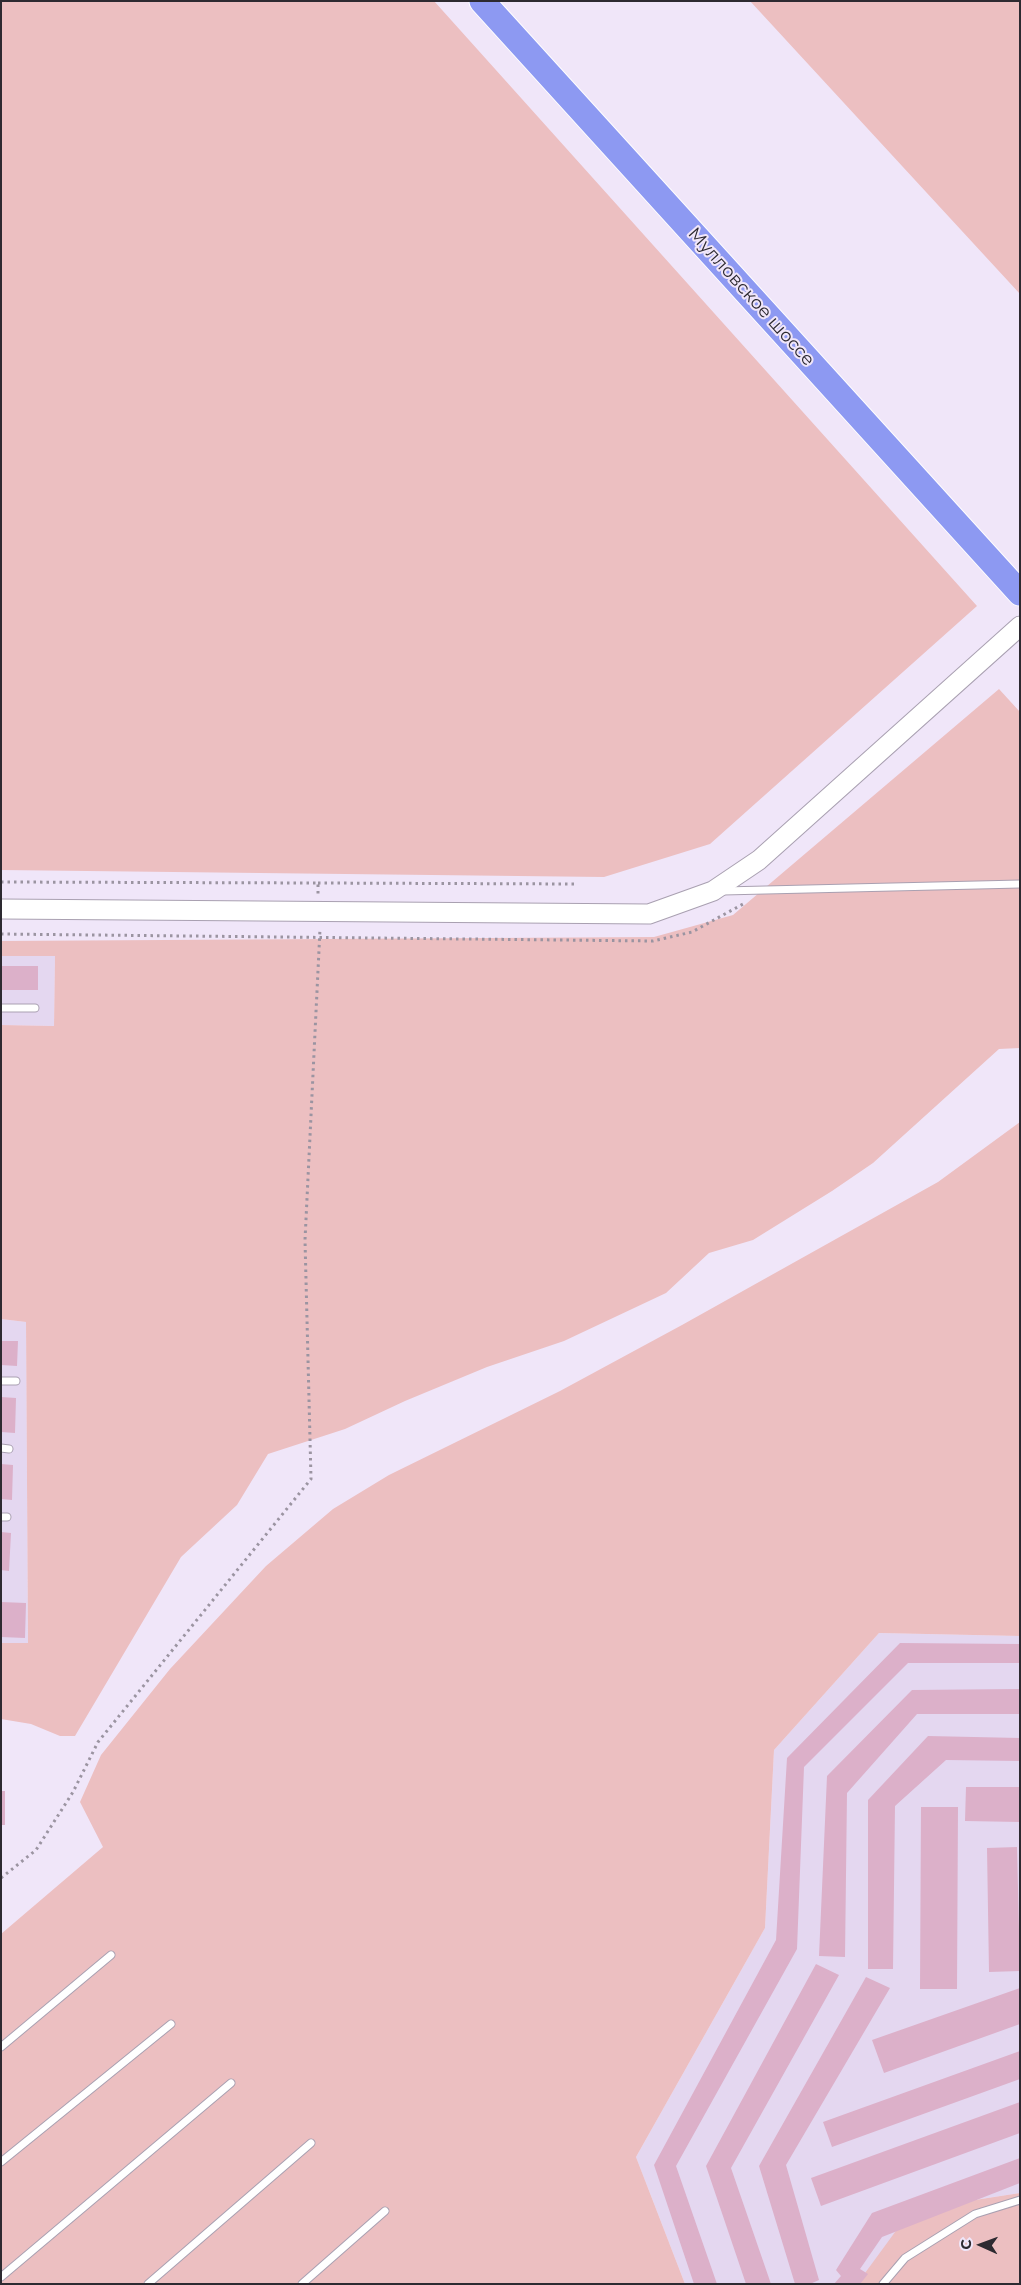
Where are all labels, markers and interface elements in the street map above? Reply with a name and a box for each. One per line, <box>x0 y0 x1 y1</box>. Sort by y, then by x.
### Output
street label: Мулловское шоссе <box>683 223 819 371</box>
north arrow <box>956 2220 1006 2270</box>
text: С <box>957 2239 975 2250</box>

